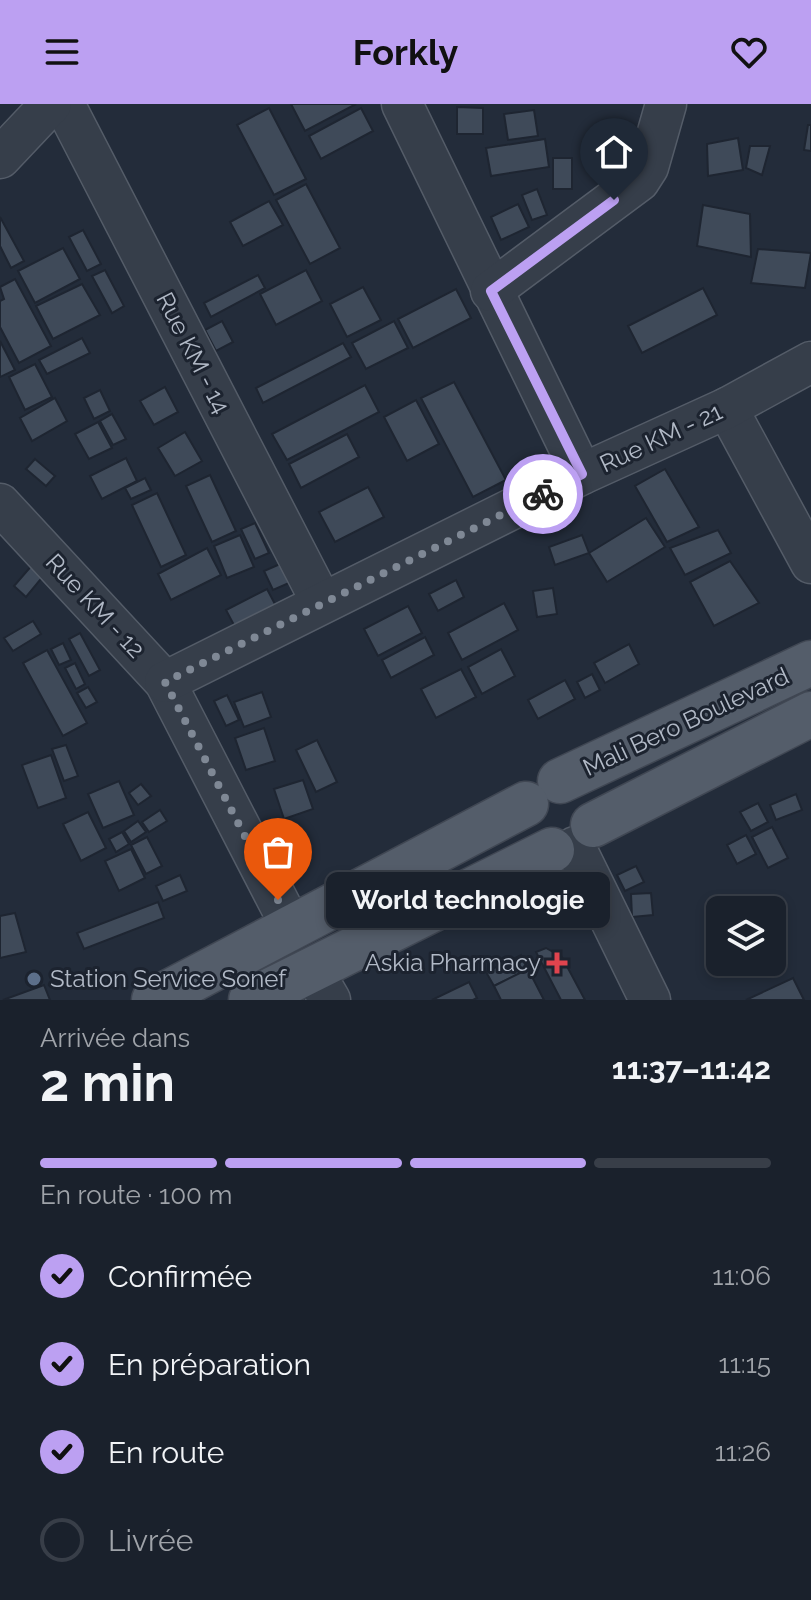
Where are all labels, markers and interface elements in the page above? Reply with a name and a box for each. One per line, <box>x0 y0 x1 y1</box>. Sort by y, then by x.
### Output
icon: menu <box>40 30 84 74</box>
icon: heart <box>727 30 771 74</box>
text: Forkly <box>353 31 458 73</box>
pin <box>580 118 648 200</box>
icon: home <box>592 130 636 174</box>
street label: Rue KM - 14 <box>151 287 236 418</box>
street label: Rue KM - 21 <box>595 397 727 478</box>
courier <box>503 454 583 534</box>
icon: bike <box>521 472 565 516</box>
street label: Rue KM - 12 <box>40 548 151 664</box>
street label: Mali Bero Boulevard <box>578 661 793 782</box>
pin <box>244 818 312 900</box>
icon: bag <box>256 830 300 874</box>
callout: World technologie <box>326 872 610 928</box>
text: World technologie <box>352 885 584 915</box>
map controls <box>706 896 786 976</box>
button: layers <box>706 896 786 976</box>
place label: Askia Pharmacy <box>365 948 541 977</box>
marker: Askia Pharmacy <box>548 954 566 972</box>
place label: Station Service Sonef <box>50 964 287 993</box>
marker: Station Service Sonef <box>25 970 43 988</box>
text: Arrivée dans <box>40 1023 190 1053</box>
text: 11:37–11:42 <box>612 1051 771 1086</box>
text: 2 min <box>40 1052 175 1113</box>
text: En route · 100 m <box>40 1180 233 1210</box>
icon: check <box>40 1254 84 1298</box>
text: Confirmée <box>108 1259 252 1294</box>
text: 11:06 <box>712 1261 771 1291</box>
icon: check <box>40 1342 84 1386</box>
text: En préparation <box>108 1347 311 1382</box>
text: 11:15 <box>719 1349 771 1379</box>
icon: check <box>40 1430 84 1474</box>
text: En route <box>108 1435 224 1470</box>
text: 11:26 <box>715 1437 771 1467</box>
text: Livrée <box>108 1523 193 1558</box>

